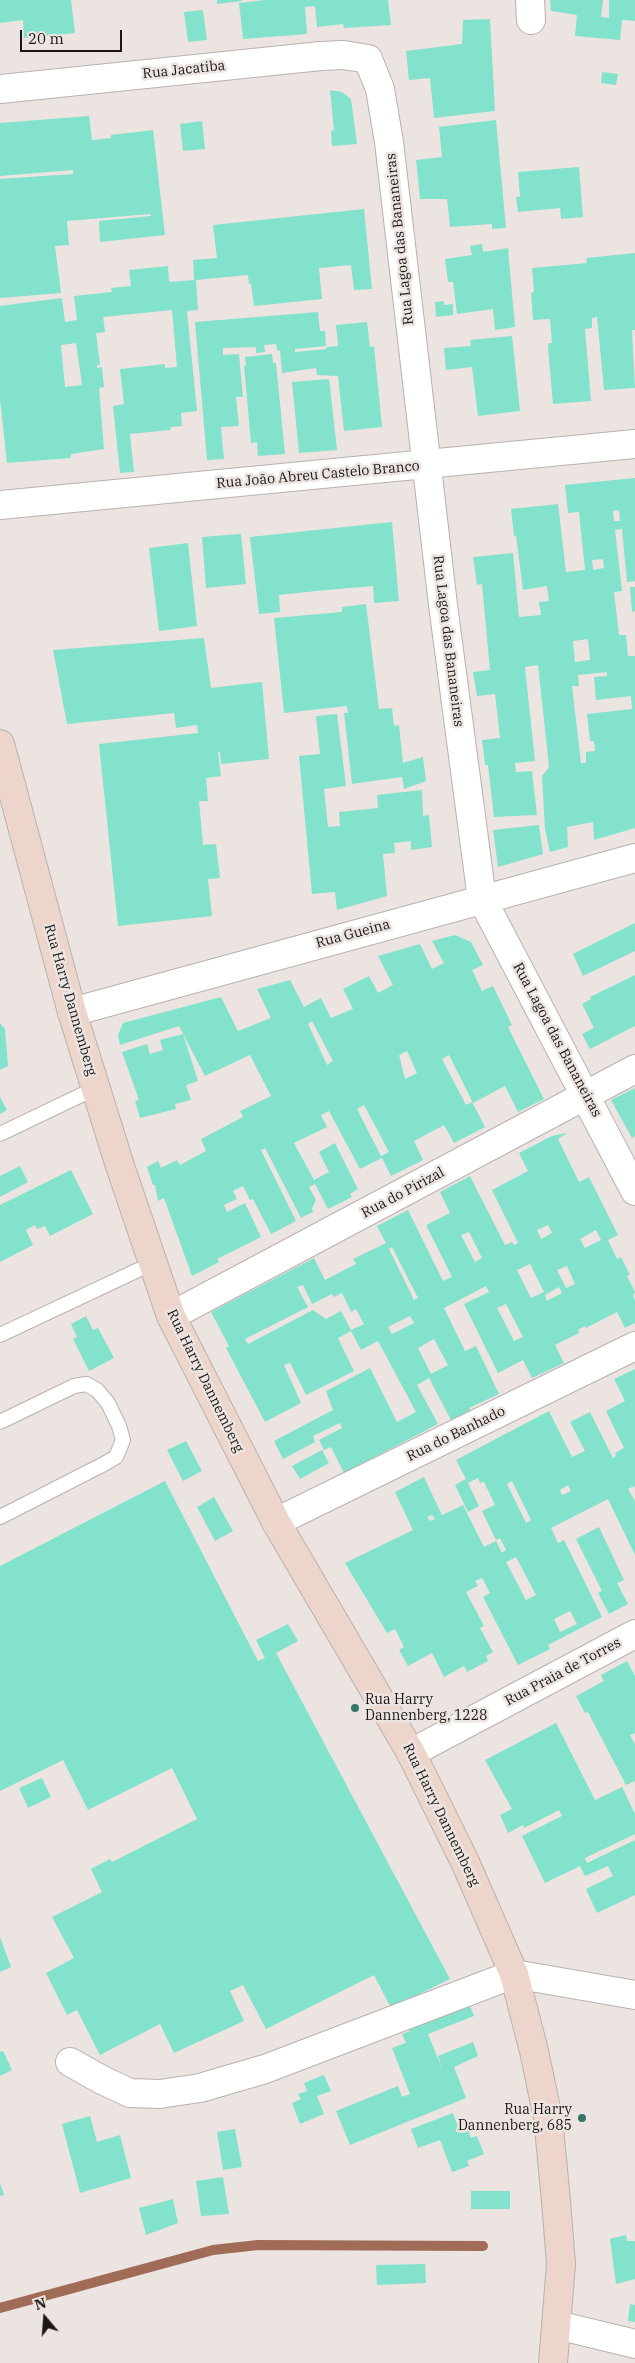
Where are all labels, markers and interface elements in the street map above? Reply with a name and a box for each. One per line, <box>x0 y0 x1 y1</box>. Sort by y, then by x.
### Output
scale bar <box>22 20 125 52</box>
text: 20 m <box>28 29 64 48</box>
street label: Rua Jacatiba <box>142 57 226 83</box>
street label: Rua Lagoa das Bananeiras <box>383 152 417 326</box>
street label: Rua João Abreu Castelo Branco <box>216 458 420 492</box>
street label: Rua Lagoa das Bananeiras <box>429 554 467 728</box>
street label: Rua Gueina <box>314 916 392 952</box>
street label: Rua Harry Dannemberg <box>40 922 100 1078</box>
street label: Rua Lagoa das Bananeiras <box>509 960 605 1120</box>
street label: Rua do Pirizal <box>359 1164 447 1222</box>
street label: Rua Harry Dannemberg <box>163 1307 247 1455</box>
street label: Rua do Banhado <box>404 1403 508 1465</box>
street label: Rua Praia de Torres <box>502 1634 624 1710</box>
place label: Rua Harry Dannenberg, 1228 <box>365 1692 487 1724</box>
marker: Rua Harry Dannenberg, 1228 <box>349 1702 361 1714</box>
street label: Rua Harry Dannemberg <box>399 1741 483 1889</box>
place label: Rua Harry Dannenberg, 685 <box>458 2102 572 2134</box>
marker: Rua Harry Dannenberg, 685 <box>576 2112 588 2124</box>
north arrow <box>20 2293 70 2343</box>
text: N <box>32 2293 48 2314</box>

